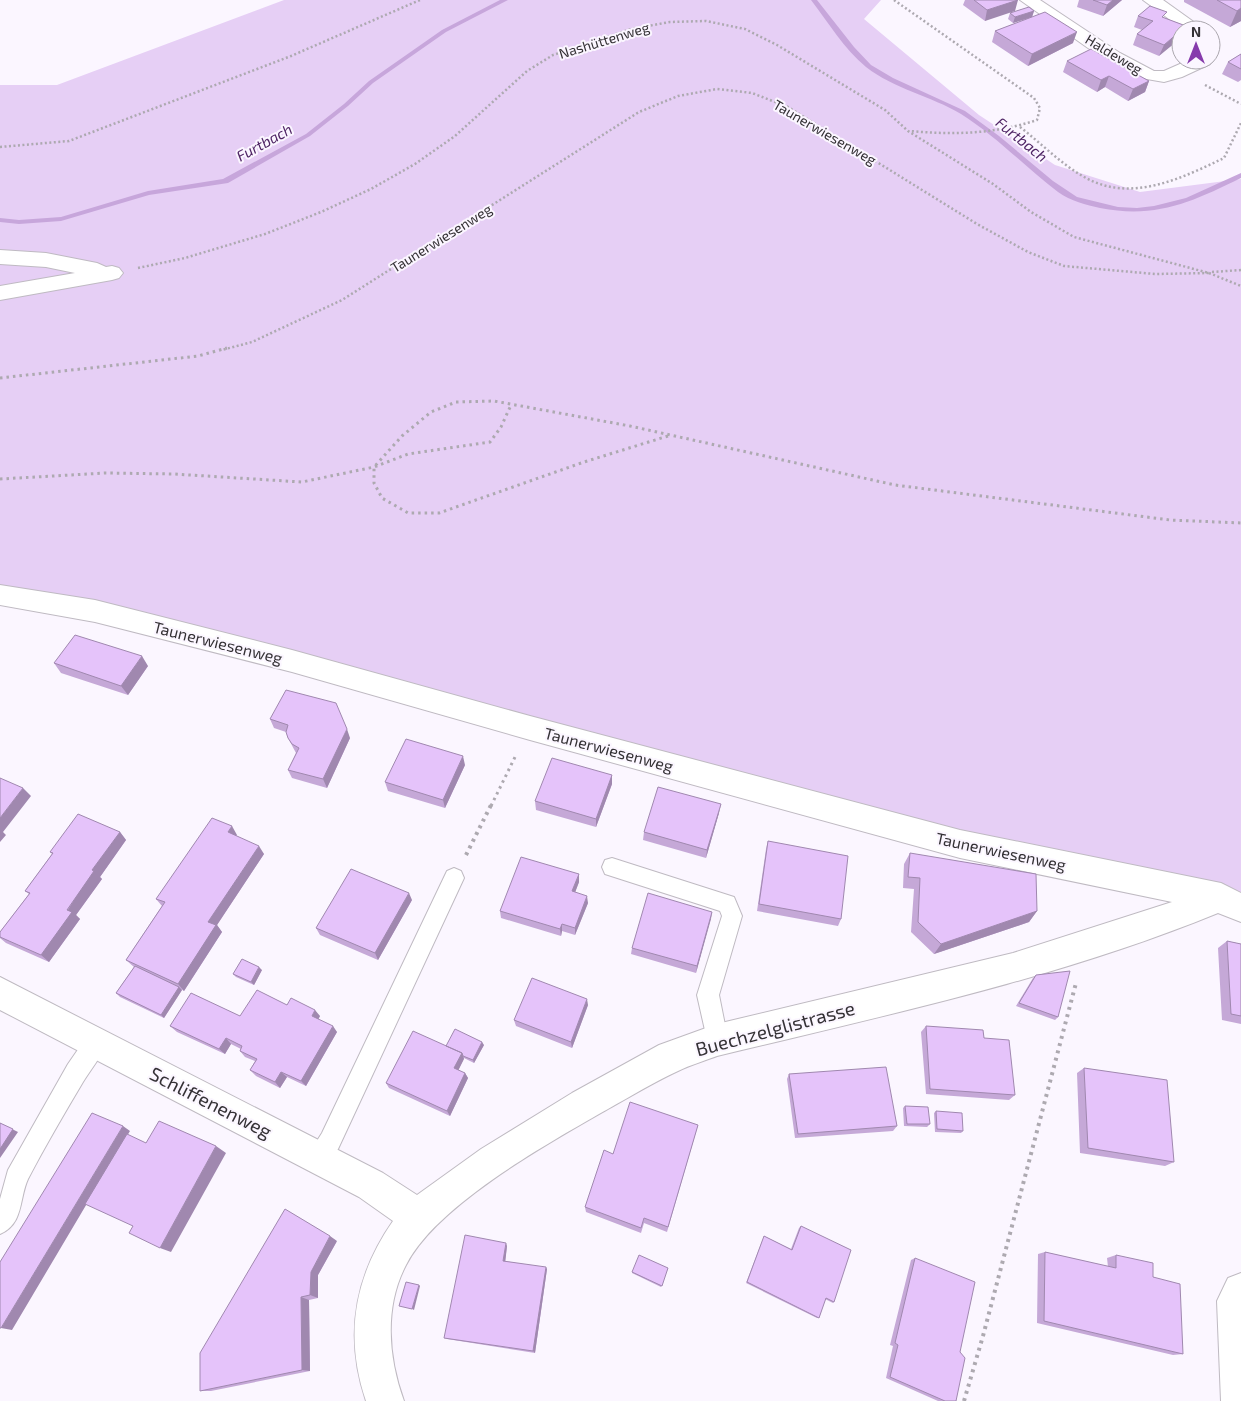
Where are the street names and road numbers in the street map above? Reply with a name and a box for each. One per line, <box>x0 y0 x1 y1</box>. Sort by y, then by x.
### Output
street label: Nashüttenweg <box>557 18 652 62</box>
street label: Haldeweg <box>1082 30 1146 78</box>
street label: Taunerwiesenweg <box>771 96 880 168</box>
street label: Taunerwiesenweg <box>387 200 495 276</box>
street label: Taunerwiesenweg <box>151 617 285 667</box>
street label: Taunerwiesenweg <box>543 723 675 775</box>
street label: Taunerwiesenweg <box>934 828 1068 874</box>
street label: Buechzelglistrasse <box>693 996 857 1060</box>
street label: Schliffenenweg <box>146 1061 276 1143</box>

